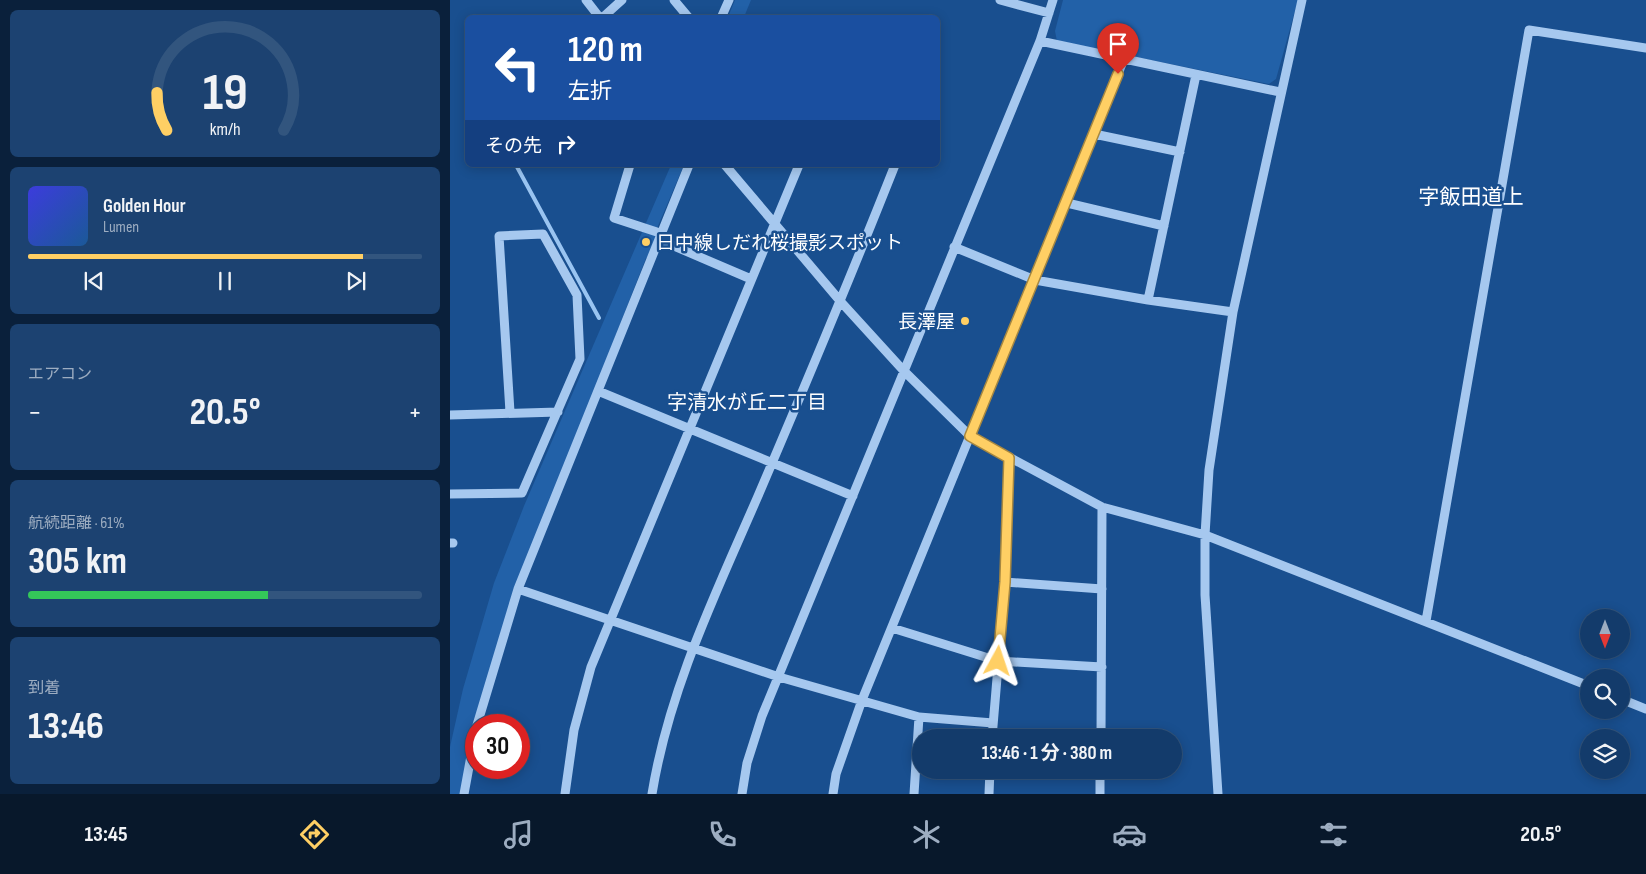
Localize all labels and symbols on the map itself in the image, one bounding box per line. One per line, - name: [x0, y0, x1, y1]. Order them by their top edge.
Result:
- pin: [1097, 23, 1139, 74]
- district label: 字飯田道上: [1419, 185, 1524, 210]
- place label: 日中線しだれ桜撮影スポット: [656, 232, 903, 255]
- marker: 日中線しだれ桜撮影スポット: [640, 236, 652, 248]
- place label: 長澤屋: [898, 311, 955, 334]
- marker: 長澤屋: [959, 315, 971, 327]
- district label: 字清水が丘二丁目: [667, 391, 827, 415]
- north arrow: [1580, 609, 1630, 659]
- position arrow: [971, 634, 1023, 686]
- speed limit sign: 30: [465, 714, 530, 779]

